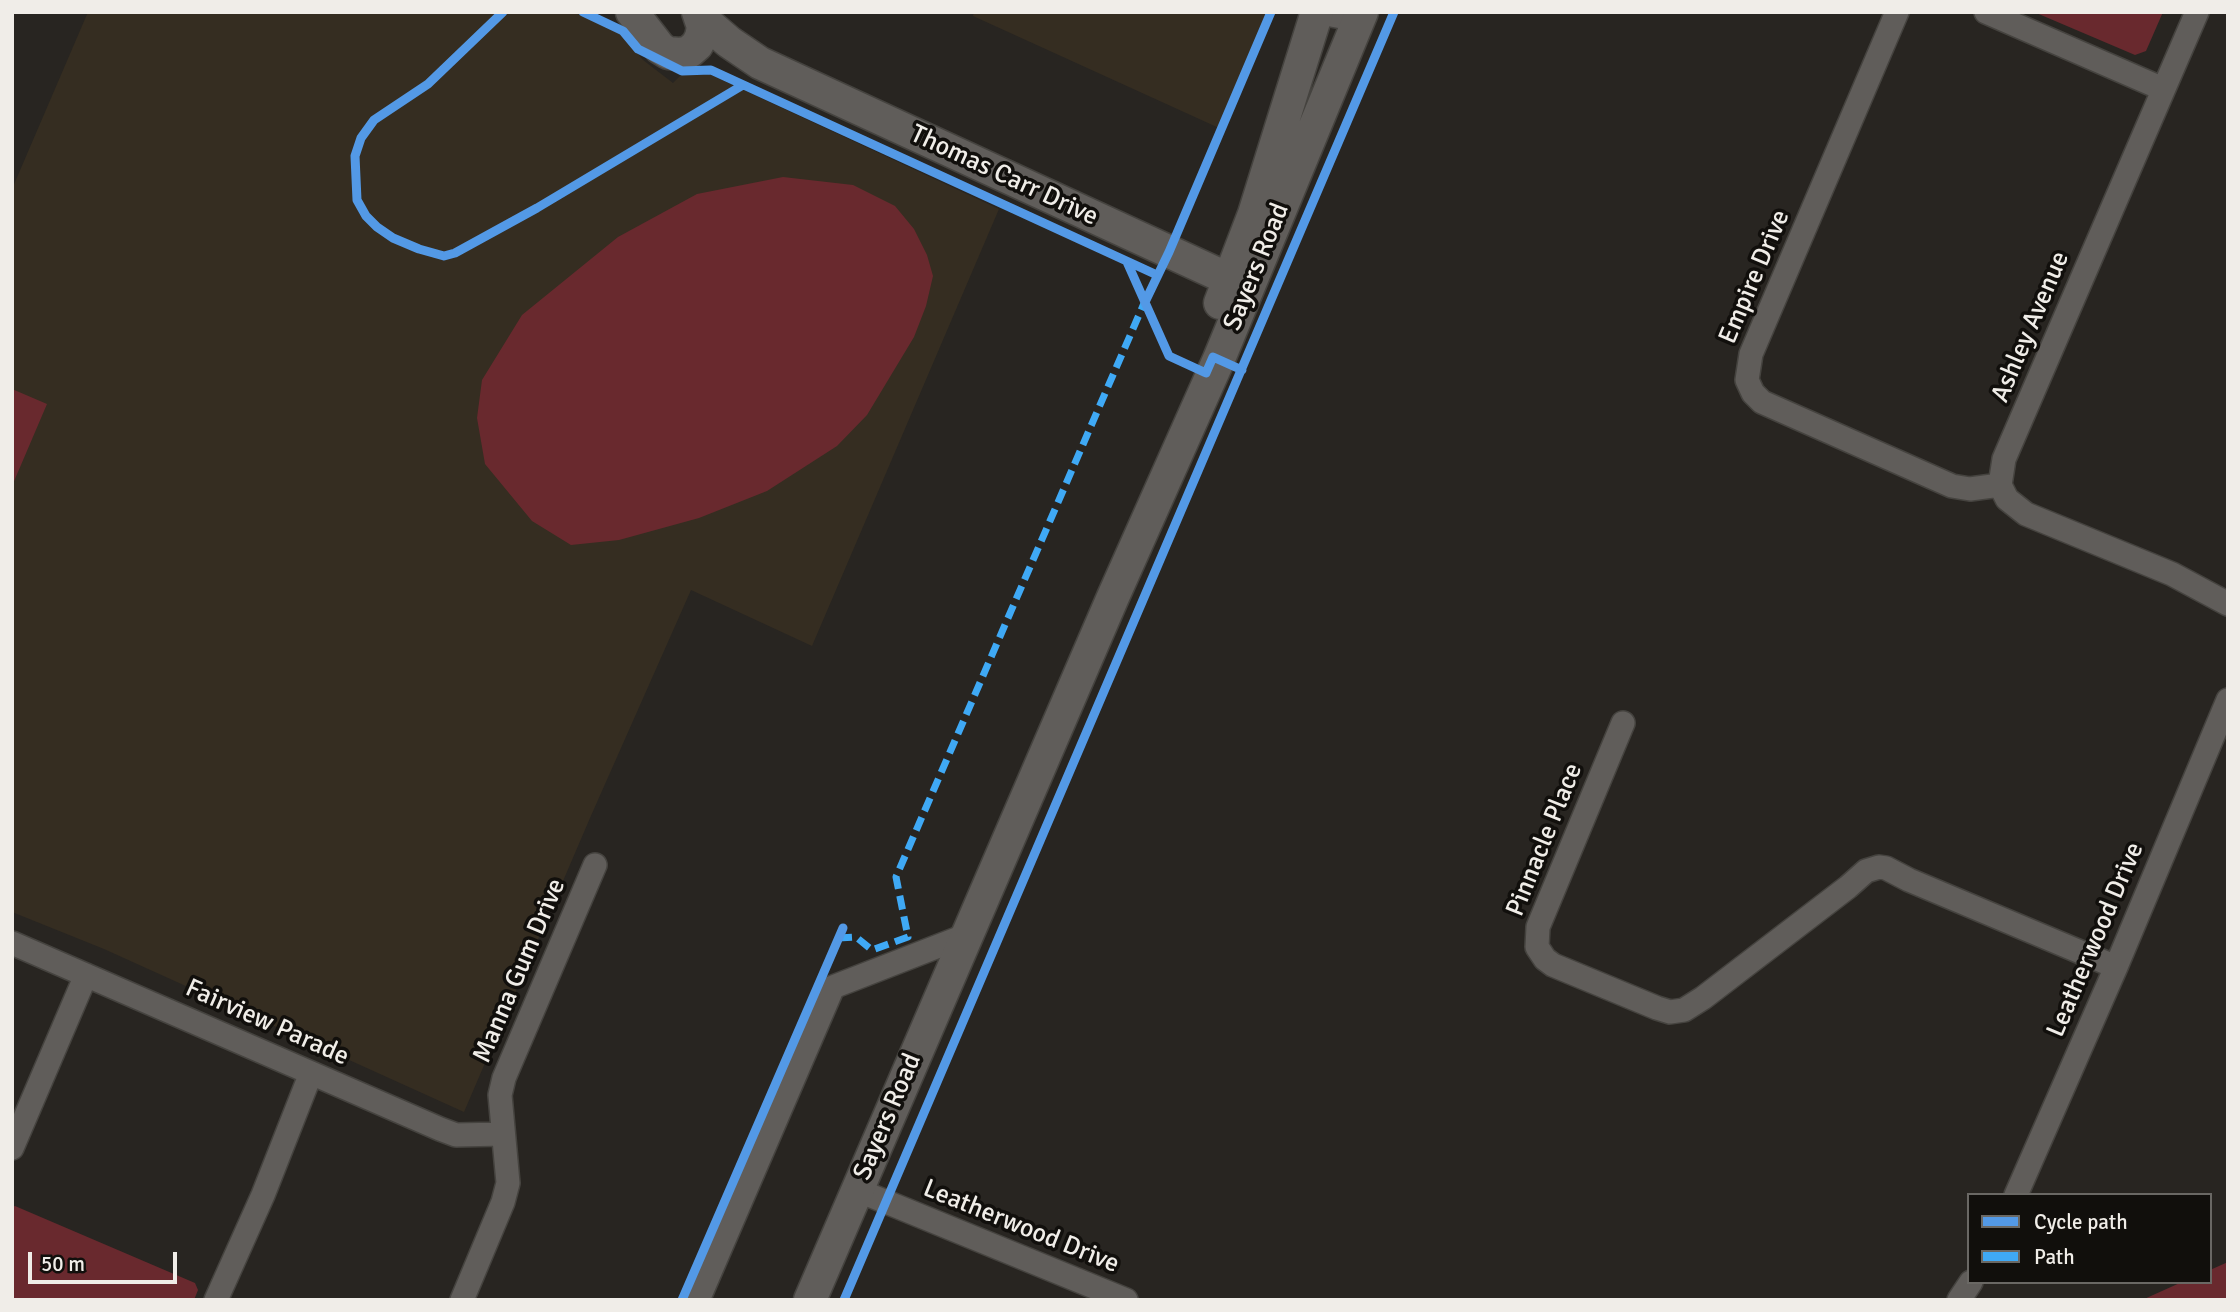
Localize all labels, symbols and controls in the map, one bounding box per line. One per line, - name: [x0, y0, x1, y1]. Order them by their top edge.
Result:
- street label: Thomas Carr Drive: [905, 119, 1103, 233]
- street label: Sayers Road: [1217, 199, 1297, 335]
- street label: Empire Drive: [1713, 205, 1797, 349]
- street label: Ashley Avenue: [1985, 247, 2077, 407]
- street label: Pinnacle Place: [1500, 759, 1590, 921]
- street label: Leatherwood Drive: [2041, 838, 2151, 1042]
- street label: Manna Gum Drive: [467, 874, 573, 1068]
- street label: Fairview Parade: [180, 973, 354, 1073]
- street label: Sayers Road: [847, 1049, 929, 1185]
- street label: Leatherwood Drive: [919, 1174, 1123, 1280]
- legend: [1967, 1193, 2212, 1284]
- text: Cycle path: [2034, 1209, 2128, 1235]
- scale bar: [32, 1238, 180, 1282]
- text: Path: [2034, 1244, 2075, 1270]
- text: 50 m: [41, 1251, 85, 1277]

